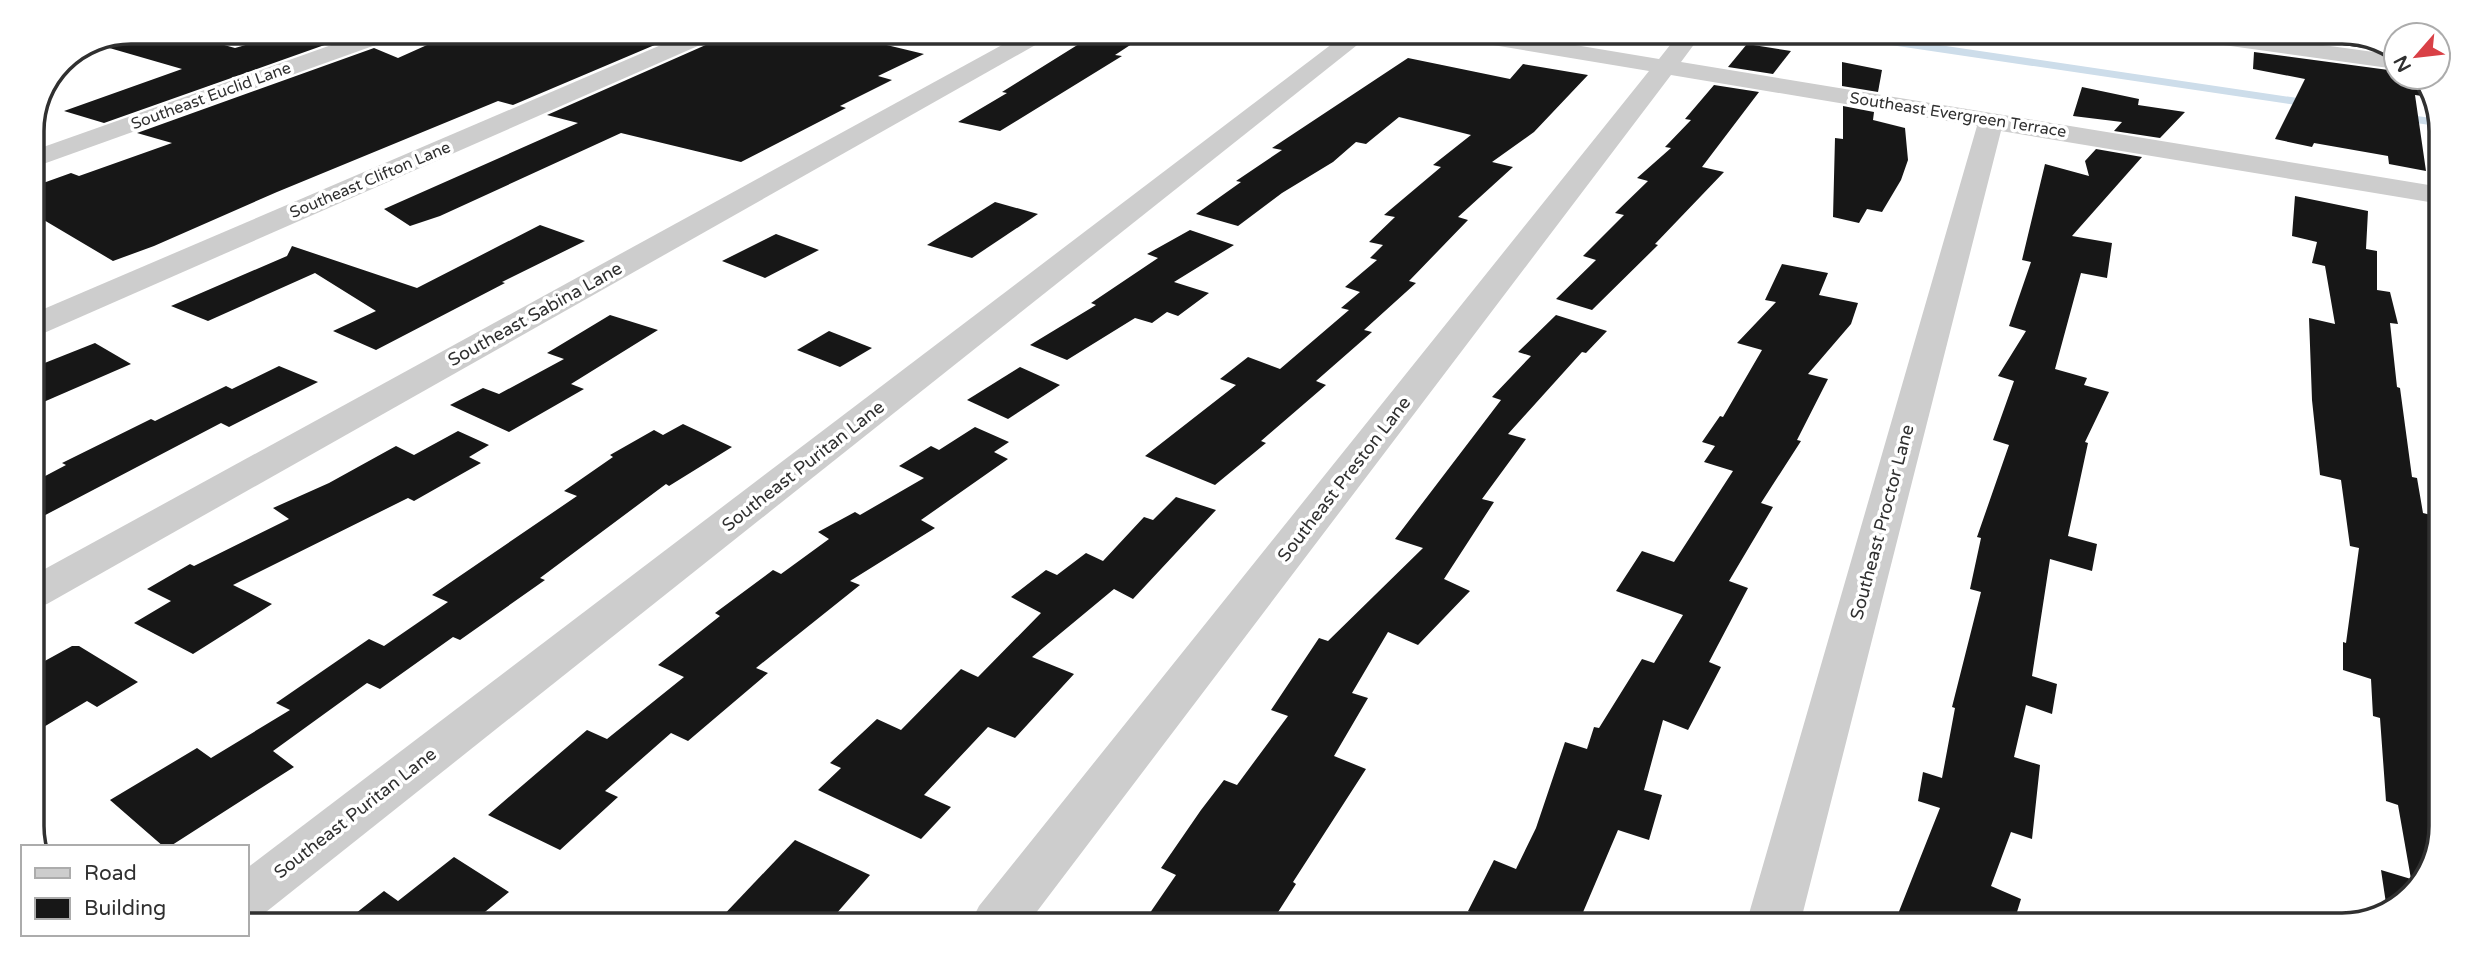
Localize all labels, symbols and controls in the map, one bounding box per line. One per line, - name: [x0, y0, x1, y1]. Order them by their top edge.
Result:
- north arrow: [2382, 21, 2452, 91]
- text: N: [2390, 52, 2416, 75]
- street label: Southeast Euclid Lane: [128, 58, 294, 134]
- street label: Southeast Evergreen Terrace: [1848, 88, 2068, 142]
- street label: Southeast Clifton Lane: [287, 137, 453, 223]
- street label: Southeast Sabina Lane: [444, 257, 626, 371]
- street label: Southeast Preston Lane: [1273, 392, 1415, 566]
- street label: Southeast Puritan Lane: [717, 396, 889, 536]
- street label: Southeast Proctor Lane: [1845, 422, 1919, 622]
- street label: Southeast Puritan Lane: [269, 743, 441, 883]
- legend: [21, 845, 248, 936]
- text: Road: [84, 861, 137, 886]
- text: Building: [84, 896, 166, 921]

